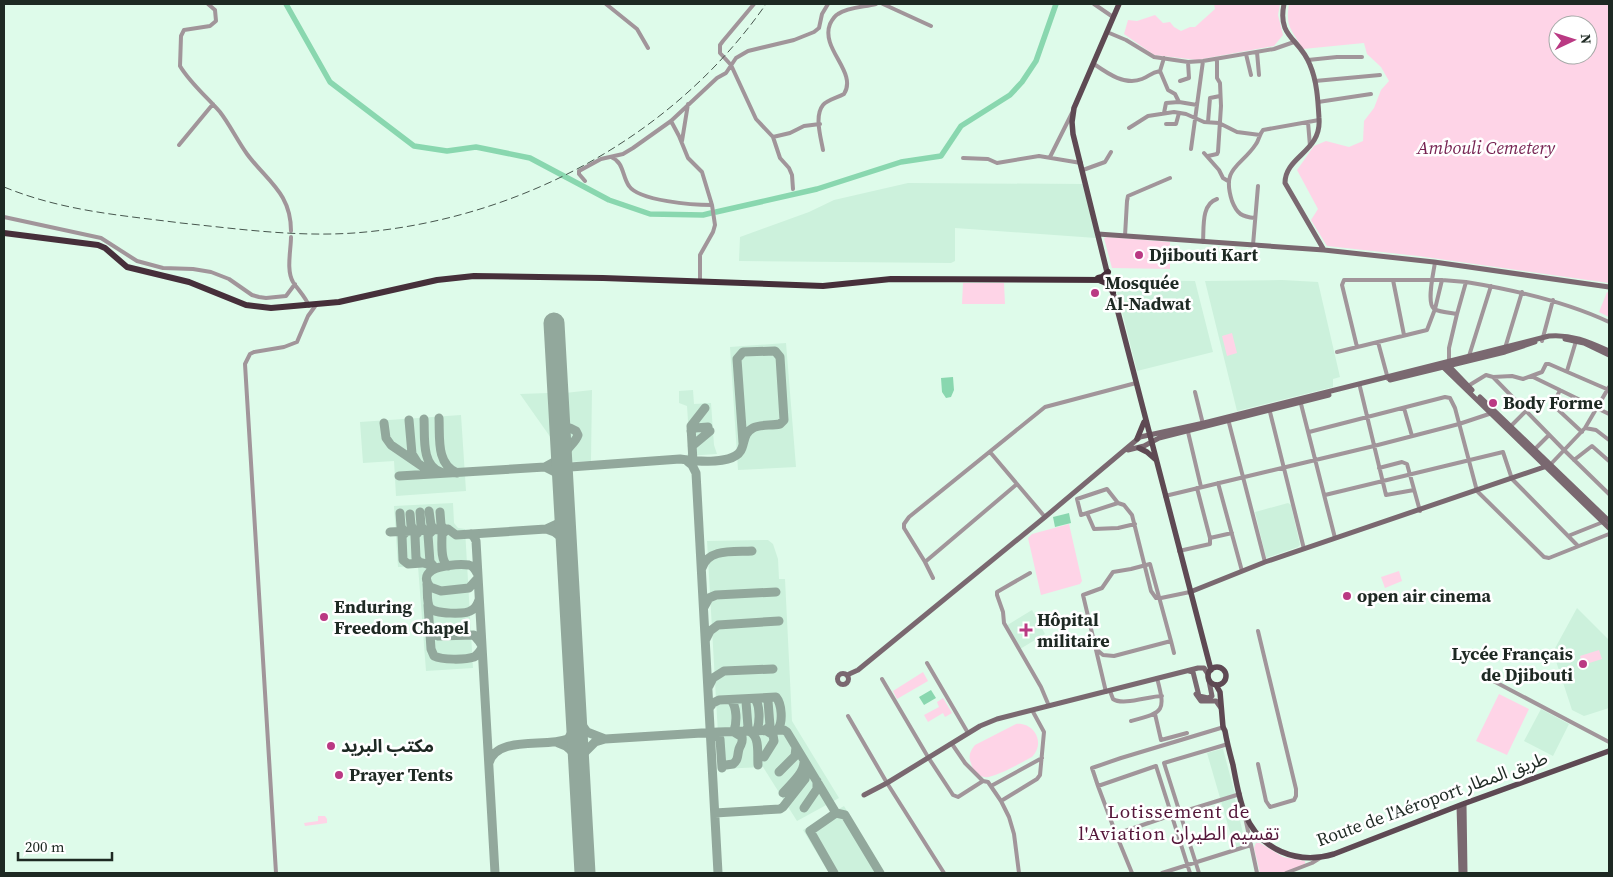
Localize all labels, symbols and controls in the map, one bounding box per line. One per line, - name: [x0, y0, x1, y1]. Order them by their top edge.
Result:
- north arrow: [1548, 15, 1598, 65]
- text: N: [1576, 33, 1596, 45]
- park label: Ambouli Cemetery: [1416, 135, 1556, 160]
- place label: Djibouti Kart: [1149, 242, 1258, 267]
- marker: Djibouti Kart: [1133, 249, 1145, 261]
- place label: Mosquée Al-Nadwat: [1105, 270, 1191, 316]
- marker: Mosquée Al-Nadwat: [1089, 287, 1101, 299]
- place label: Body Forme: [1503, 390, 1603, 415]
- marker: Body Forme: [1487, 397, 1499, 409]
- place label: open air cinema: [1357, 583, 1491, 608]
- marker: open air cinema: [1341, 590, 1353, 602]
- place label: Enduring Freedom Chapel: [334, 594, 469, 640]
- place label: Hôpital militaire: [1037, 607, 1110, 653]
- marker: Enduring Freedom Chapel: [318, 611, 330, 623]
- marker: Hôpital militaire: [1019, 623, 1033, 637]
- place label: Lycée Français de Djibouti: [1452, 641, 1573, 687]
- marker: Lycée Français de Djibouti: [1577, 658, 1589, 670]
- place label: مكتب البريد: [341, 733, 434, 758]
- marker: مكتب البريد: [325, 740, 337, 752]
- street label: Route de l'Aéroport طريق المطار: [1313, 745, 1551, 852]
- place label: Prayer Tents: [349, 762, 453, 787]
- marker: Prayer Tents: [333, 769, 345, 781]
- district label: Lotissement de l'Aviation تقسيم الطيران: [1079, 798, 1279, 848]
- scale bar: [18, 830, 111, 862]
- text: 200 m: [25, 836, 65, 857]

